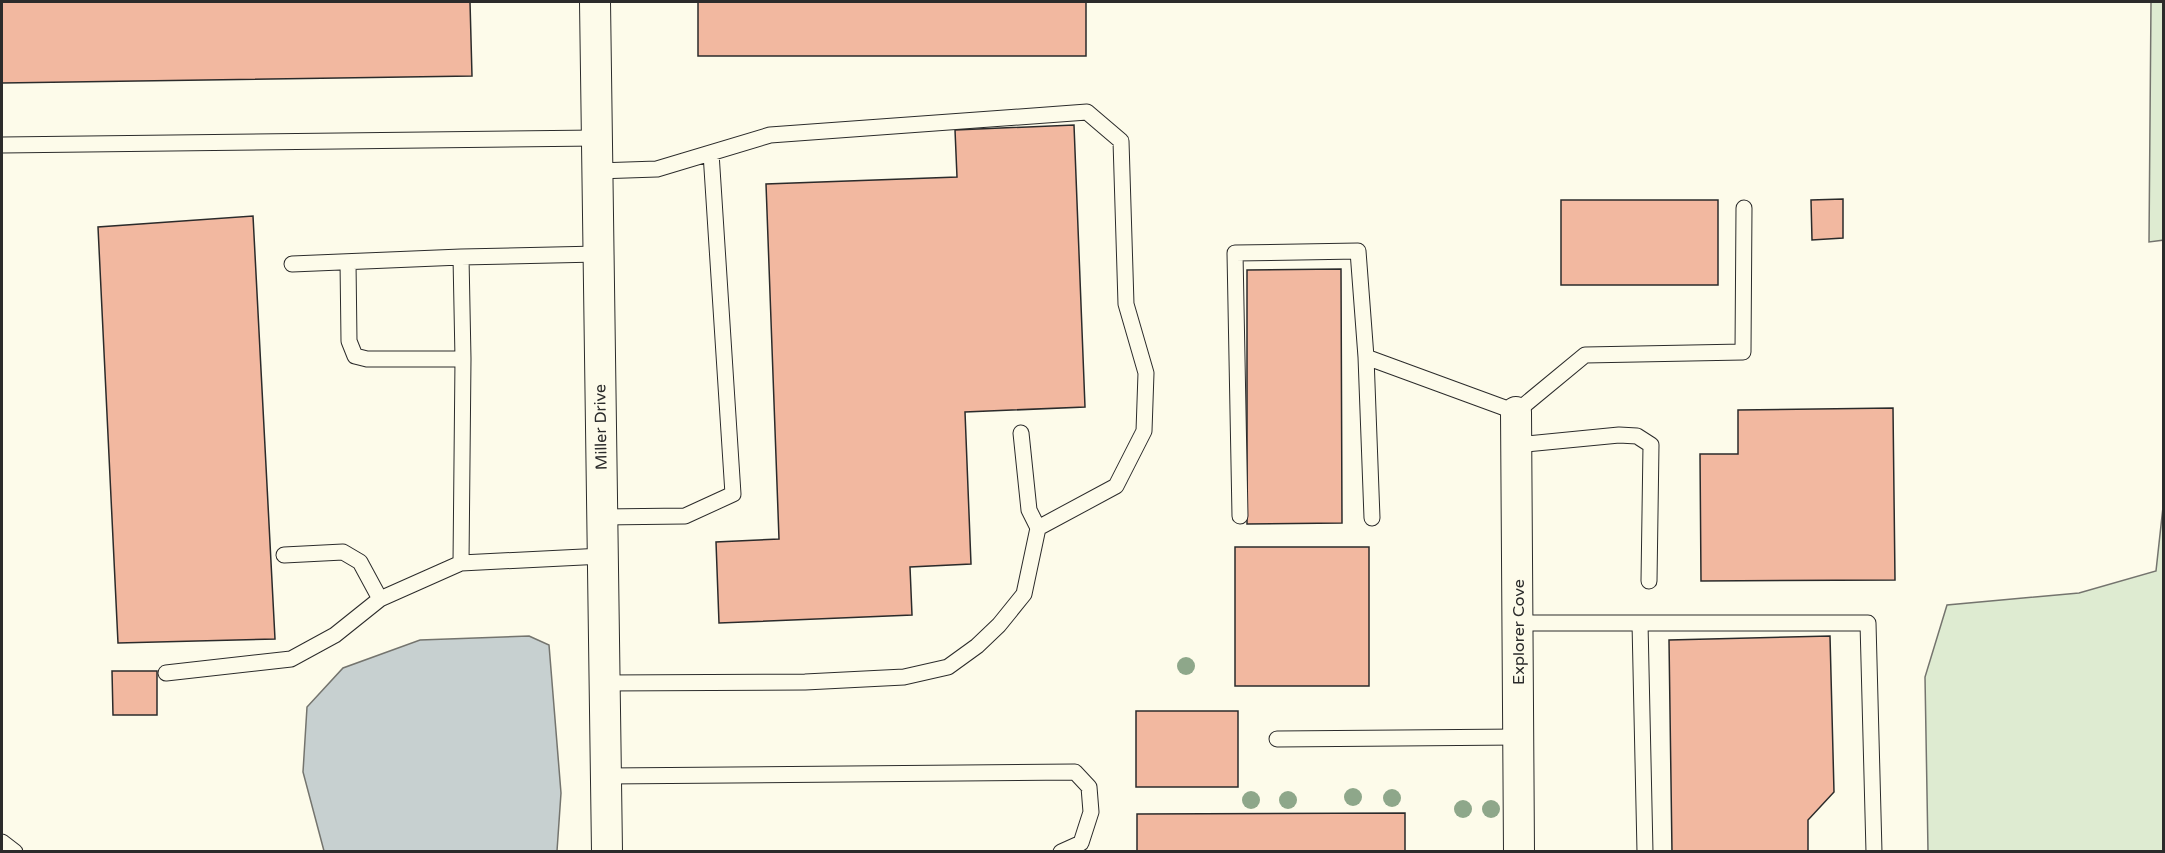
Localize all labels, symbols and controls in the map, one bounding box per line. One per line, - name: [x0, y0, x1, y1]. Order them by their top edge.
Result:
- street label: Miller Drive: [590, 384, 612, 470]
- street label: Explorer Cove: [1509, 579, 1529, 685]

